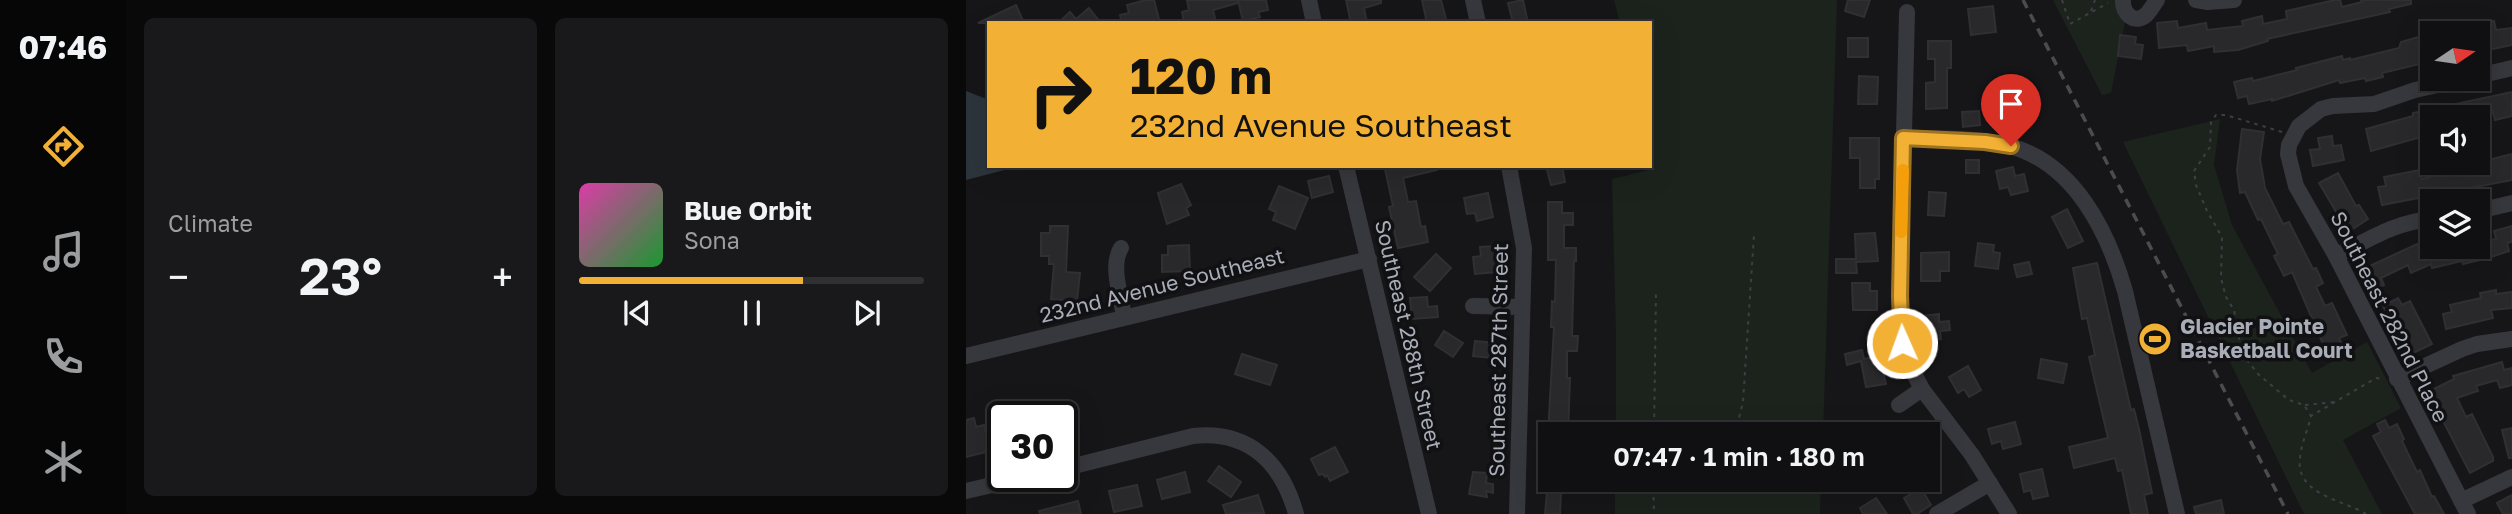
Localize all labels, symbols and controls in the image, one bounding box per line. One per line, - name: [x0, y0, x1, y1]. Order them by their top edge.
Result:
- north arrow: [2420, 21, 2490, 91]
- map controls: [2420, 21, 2490, 259]
- text: 07:46: [19, 28, 107, 66]
- text: 120 m: [1130, 46, 1272, 105]
- icon: right: [1015, 49, 1106, 140]
- pin: [1981, 74, 2041, 146]
- icon: arrive: [1992, 85, 2030, 123]
- button: sound: [2420, 105, 2490, 175]
- text: 232nd Avenue Southeast: [1130, 106, 1512, 144]
- icon: directions: [39, 122, 88, 171]
- button: layers: [2420, 189, 2490, 259]
- text: Blue Orbit: [684, 195, 812, 226]
- street label: Southeast 282nd Place: [2325, 207, 2454, 426]
- text: Climate: [168, 209, 253, 237]
- street label: Southeast 288th Street: [1370, 217, 1448, 452]
- text: Sona: [684, 226, 740, 254]
- icon: music: [39, 227, 88, 276]
- street label: 232nd Avenue Southeast: [1037, 242, 1287, 328]
- street label: Southeast 287th Street: [1483, 243, 1513, 477]
- text: 23°: [299, 244, 382, 306]
- text: −: [168, 254, 189, 299]
- text: +: [492, 254, 513, 299]
- icon: previous: [618, 294, 656, 332]
- icon: pause: [733, 294, 771, 332]
- icon: next: [848, 294, 886, 332]
- position arrow: [1865, 306, 1939, 380]
- place label: Glacier Pointe Basketball Court: [2180, 313, 2353, 363]
- sports icon: Glacier Pointe Basketball Court: [2136, 320, 2174, 358]
- icon: phone: [39, 332, 88, 381]
- speed limit sign: 30: [987, 401, 1078, 492]
- icon: climate: [39, 437, 88, 486]
- text: 07:47 · 1 min · 180 m: [1613, 441, 1865, 472]

